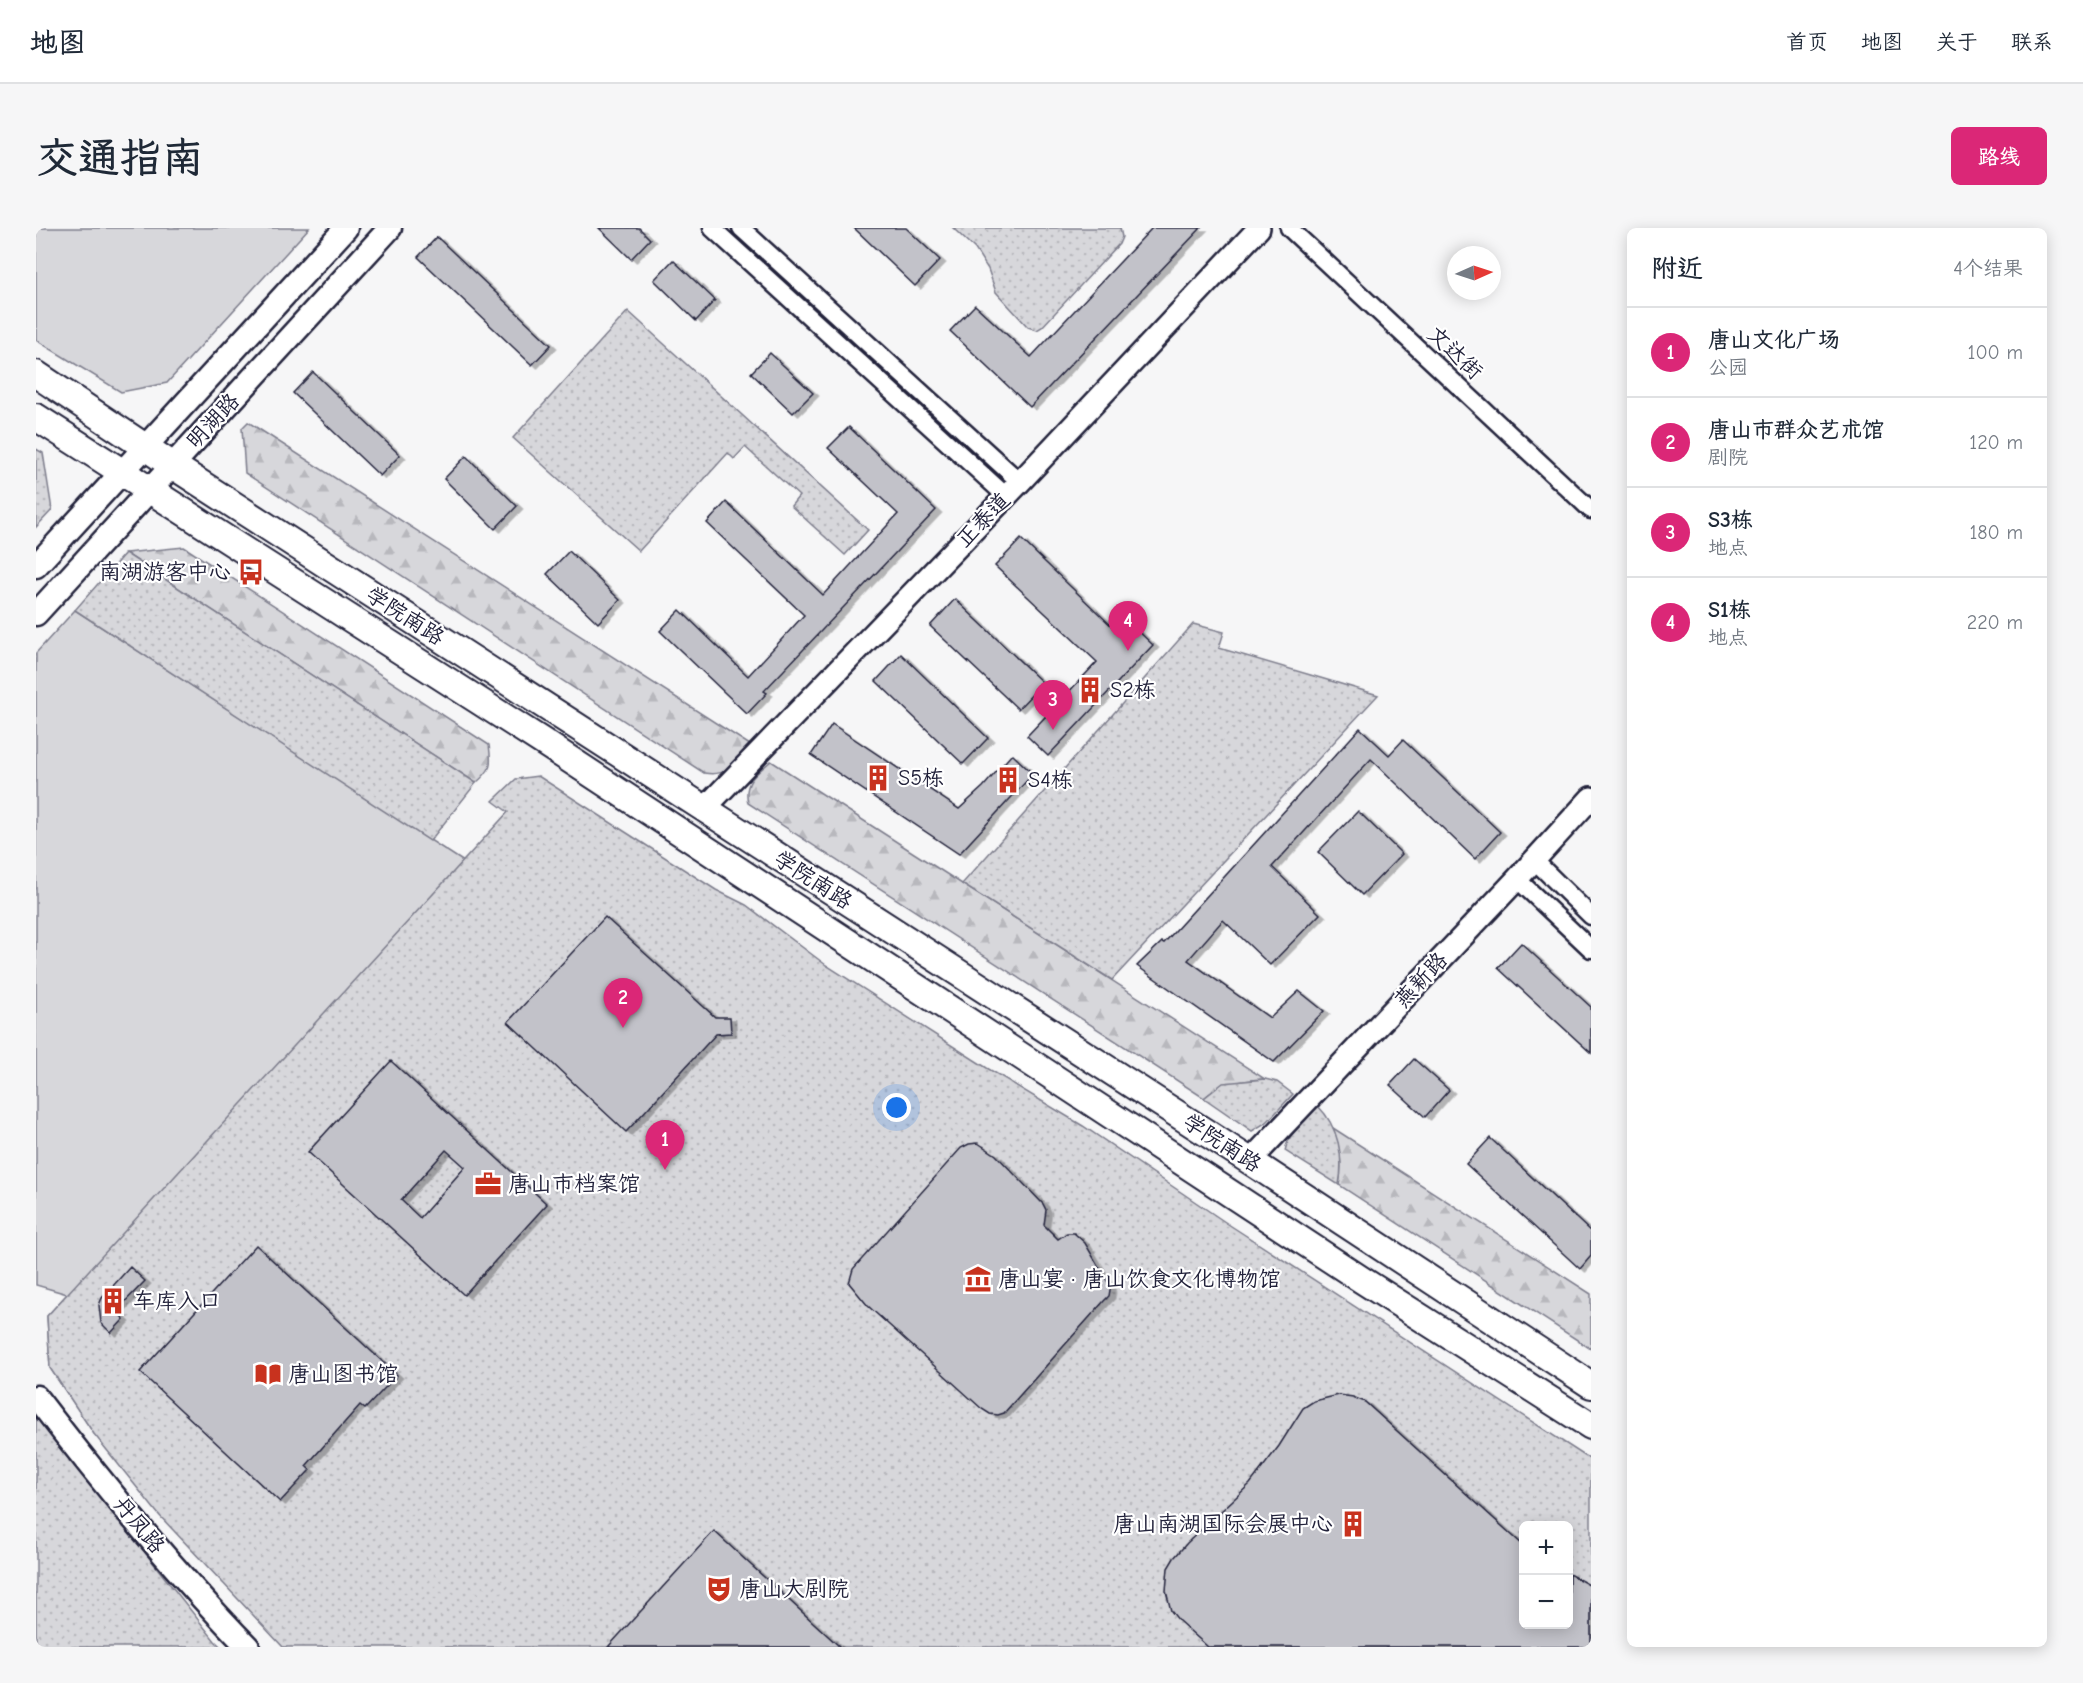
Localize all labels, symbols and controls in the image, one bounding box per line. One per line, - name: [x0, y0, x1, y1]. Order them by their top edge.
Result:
- text: 地图: [30, 27, 86, 59]
- text: 首页: [1786, 30, 1828, 54]
- text: 地图: [1861, 30, 1903, 54]
- text: 关于: [1936, 30, 1978, 54]
- text: 联系: [2011, 30, 2053, 54]
- button: 路线: [1951, 127, 2047, 185]
- text: 交通指南: [36, 134, 204, 183]
- north arrow: [1447, 246, 1501, 300]
- text: 附近: [1651, 254, 1703, 284]
- text: 4个结果: [1953, 257, 2023, 280]
- street label: 文达街: [1422, 321, 1488, 385]
- text: 唐山文化广场: [1708, 327, 1840, 353]
- text: 1: [1667, 341, 1674, 364]
- text: 100 m: [1968, 341, 2023, 364]
- text: 公园: [1708, 356, 1748, 379]
- street label: 明湖路: [181, 388, 245, 454]
- text: 唐山市群众艺术馆: [1708, 417, 1884, 443]
- text: 2: [1666, 431, 1675, 454]
- text: 120 m: [1969, 431, 2023, 454]
- text: 剧院: [1708, 446, 1748, 469]
- street label: 正泰道: [951, 487, 1015, 553]
- text: S3栋: [1708, 507, 1753, 533]
- text: 3: [1666, 521, 1675, 544]
- text: 180 m: [1969, 521, 2023, 544]
- text: 地点: [1708, 536, 1748, 559]
- bus stop icon: 南湖游客中心: [236, 557, 266, 587]
- place label: 南湖游客中心: [99, 559, 231, 585]
- street label: 学院南路: [361, 581, 449, 651]
- text: S1栋: [1708, 597, 1751, 623]
- pin: 4: [1108, 602, 1148, 651]
- text: 4: [1666, 611, 1675, 634]
- text: 220 m: [1967, 611, 2023, 634]
- text: 地点: [1708, 626, 1748, 649]
- building icon: S2栋: [1075, 675, 1105, 705]
- place label: S2栋: [1110, 677, 1156, 703]
- pin: 3: [1034, 680, 1072, 730]
- building icon: S5栋: [863, 763, 893, 793]
- place label: S5栋: [898, 765, 944, 791]
- building icon: S4栋: [993, 765, 1023, 795]
- place label: S4栋: [1028, 767, 1073, 793]
- street label: 学院南路: [769, 845, 857, 915]
- street label: 燕新路: [1389, 947, 1453, 1013]
- pin: 2: [604, 978, 642, 1028]
- your location: [882, 1093, 911, 1122]
- street label: 学院南路: [1178, 1108, 1266, 1178]
- pin: 1: [646, 1120, 684, 1170]
- office icon: 唐山市档案馆: [473, 1169, 503, 1199]
- place label: 唐山市档案馆: [508, 1171, 640, 1197]
- museum icon: 唐山宴 · 唐山饮食文化博物馆: [963, 1264, 993, 1294]
- place label: 唐山宴 · 唐山饮食文化博物馆: [998, 1266, 1281, 1292]
- building icon: 车库入口: [98, 1286, 128, 1316]
- place label: 车库入口: [133, 1288, 221, 1314]
- library icon: 唐山图书馆: [253, 1359, 283, 1389]
- place label: 唐山图书馆: [288, 1361, 398, 1387]
- street label: 丹凤路: [108, 1491, 170, 1559]
- building icon: 唐山南湖国际会展中心: [1338, 1509, 1368, 1539]
- place label: 唐山南湖国际会展中心: [1113, 1511, 1333, 1537]
- map controls: [1519, 1521, 1573, 1629]
- button: +: [1519, 1521, 1573, 1575]
- theatre icon: 唐山大剧院: [704, 1574, 734, 1604]
- button: −: [1519, 1575, 1573, 1629]
- place label: 唐山大剧院: [739, 1576, 849, 1602]

